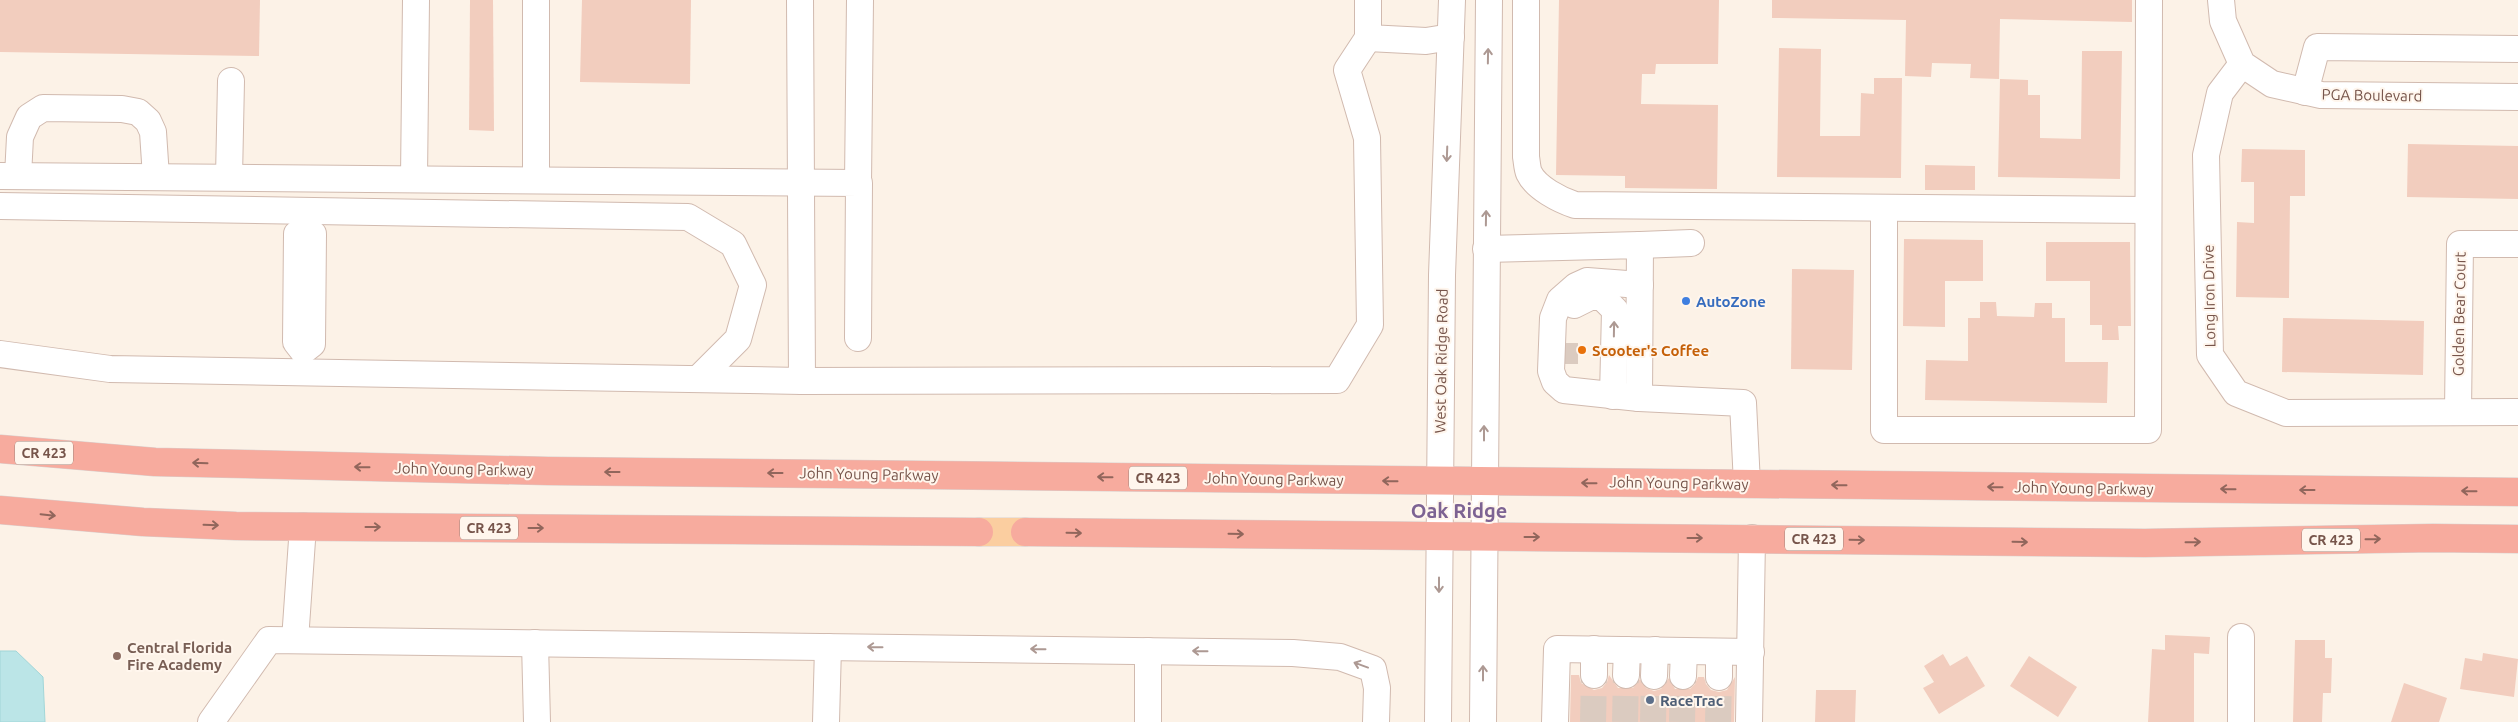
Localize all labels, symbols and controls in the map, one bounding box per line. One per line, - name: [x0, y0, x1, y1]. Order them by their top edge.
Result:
- one-way arrow: [1483, 48, 1493, 64]
- street label: PGA Boulevard: [2322, 86, 2422, 104]
- one-way arrow: [1443, 146, 1452, 162]
- one-way arrow: [1481, 210, 1491, 226]
- street label: Long Iron Drive: [2200, 244, 2218, 348]
- street label: Golden Bear Court: [2449, 252, 2469, 376]
- street label: West Oak Ridge Road: [1431, 288, 1451, 434]
- place label: AutoZone: [1696, 293, 1766, 310]
- marker: AutoZone: [1680, 295, 1692, 307]
- one-way arrow: [1610, 322, 1619, 338]
- place label: Scooter's Coffee: [1592, 342, 1709, 359]
- marker: Scooter's Coffee: [1576, 344, 1588, 356]
- one-way arrow: [1479, 425, 1489, 442]
- road number: CR 423: [15, 442, 73, 464]
- one-way arrow: [192, 458, 208, 468]
- street label: John Young Parkway: [394, 459, 534, 479]
- one-way arrow: [354, 462, 370, 472]
- street label: John Young Parkway: [799, 464, 939, 484]
- road number: CR 423: [1129, 466, 1187, 489]
- one-way arrow: [604, 467, 620, 476]
- one-way arrow: [767, 468, 783, 478]
- street label: John Young Parkway: [1204, 469, 1344, 489]
- one-way arrow: [1098, 472, 1114, 482]
- street label: John Young Parkway: [1609, 473, 1749, 493]
- one-way arrow: [1383, 476, 1399, 486]
- one-way arrow: [1582, 478, 1598, 487]
- street label: John Young Parkway: [2014, 478, 2154, 498]
- one-way arrow: [1832, 480, 1848, 490]
- one-way arrow: [1988, 482, 2004, 492]
- one-way arrow: [2220, 484, 2236, 494]
- one-way arrow: [2299, 485, 2315, 494]
- one-way arrow: [2462, 486, 2478, 496]
- district label: Oak Ridge: [1411, 499, 1507, 522]
- one-way arrow: [40, 510, 56, 520]
- road number: CR 423: [460, 516, 518, 540]
- one-way arrow: [202, 520, 218, 529]
- one-way arrow: [364, 522, 381, 532]
- one-way arrow: [527, 523, 543, 533]
- one-way arrow: [1065, 528, 1081, 537]
- road number: CR 423: [1785, 528, 1843, 550]
- road number: CR 423: [2302, 528, 2360, 552]
- one-way arrow: [1228, 529, 1244, 539]
- one-way arrow: [1524, 532, 1540, 542]
- one-way arrow: [1686, 533, 1702, 543]
- one-way arrow: [2365, 534, 2381, 544]
- one-way arrow: [1848, 535, 1865, 545]
- one-way arrow: [2011, 537, 2027, 546]
- one-way arrow: [2185, 537, 2201, 547]
- one-way arrow: [1434, 576, 1444, 593]
- place label: Central Florida Fire Academy: [127, 639, 232, 673]
- one-way arrow: [867, 642, 884, 652]
- one-way arrow: [1030, 644, 1046, 654]
- one-way arrow: [1192, 646, 1208, 656]
- marker: Central Florida Fire Academy: [111, 650, 123, 662]
- one-way arrow: [1354, 660, 1369, 669]
- one-way arrow: [1478, 666, 1488, 682]
- place label: RaceTrac: [1660, 692, 1723, 709]
- marker: RaceTrac: [1644, 694, 1656, 706]

